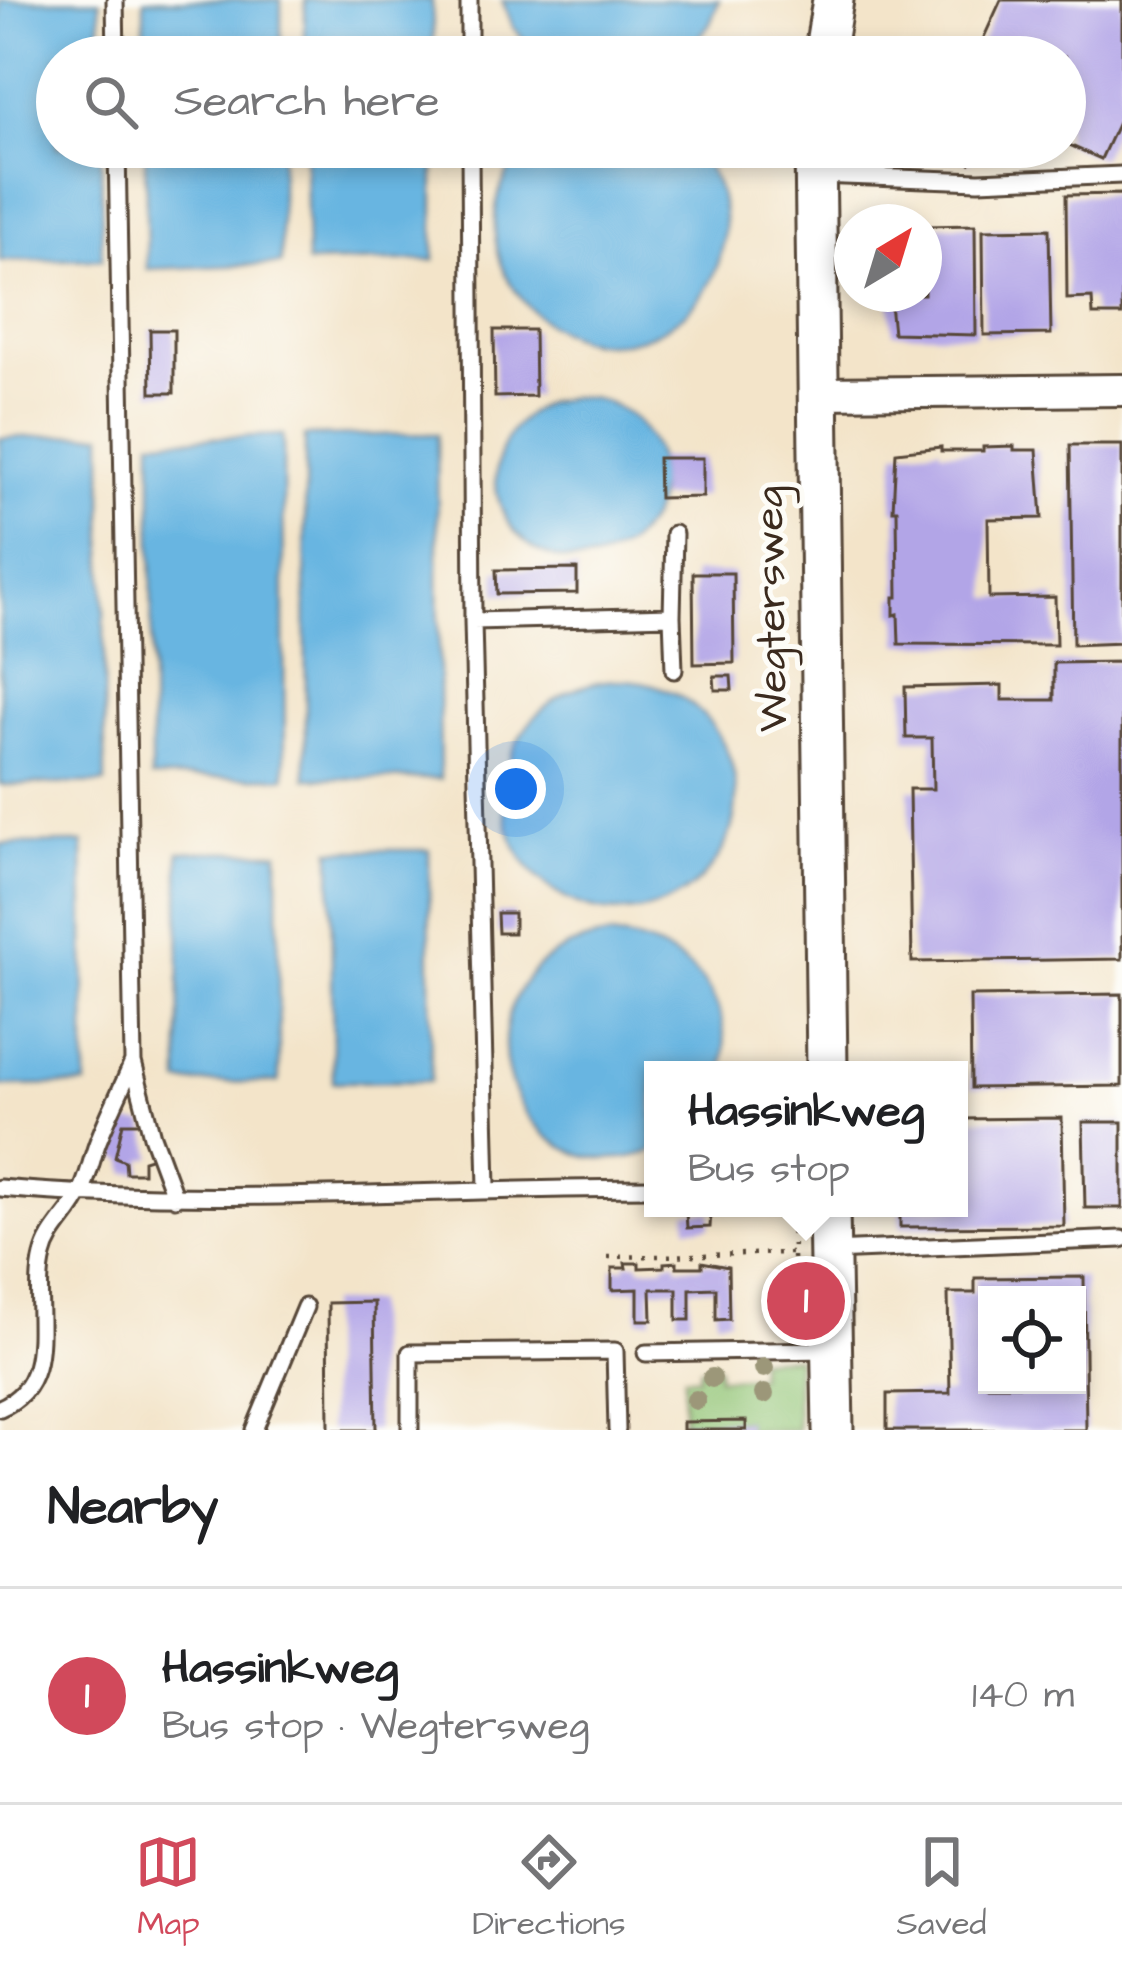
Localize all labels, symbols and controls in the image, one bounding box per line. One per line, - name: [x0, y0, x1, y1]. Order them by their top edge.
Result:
- search box: [36, 36, 1086, 168]
- icon: search: [78, 69, 144, 135]
- text: Search here: [174, 71, 440, 133]
- north arrow: [834, 204, 942, 312]
- street label: Wegtersweg: [741, 485, 803, 733]
- your location: [486, 759, 546, 819]
- popup: [644, 1061, 968, 1217]
- text: Hassinkweg: [688, 1081, 924, 1143]
- text: Bus stop: [688, 1143, 850, 1197]
- pin: 1: [767, 1256, 845, 1346]
- map controls: [978, 1286, 1086, 1394]
- button: locate: [978, 1286, 1086, 1394]
- text: Nearby: [48, 1473, 218, 1544]
- text: Hassinkweg: [162, 1638, 398, 1700]
- text: 1: [85, 1669, 90, 1723]
- text: 140 m: [972, 1669, 1074, 1723]
- text: Bus stop · Wegtersweg: [162, 1700, 589, 1754]
- tab: Map: [135, 1829, 201, 1947]
- tab: Directions: [472, 1829, 626, 1947]
- tab: Saved: [897, 1829, 987, 1947]

